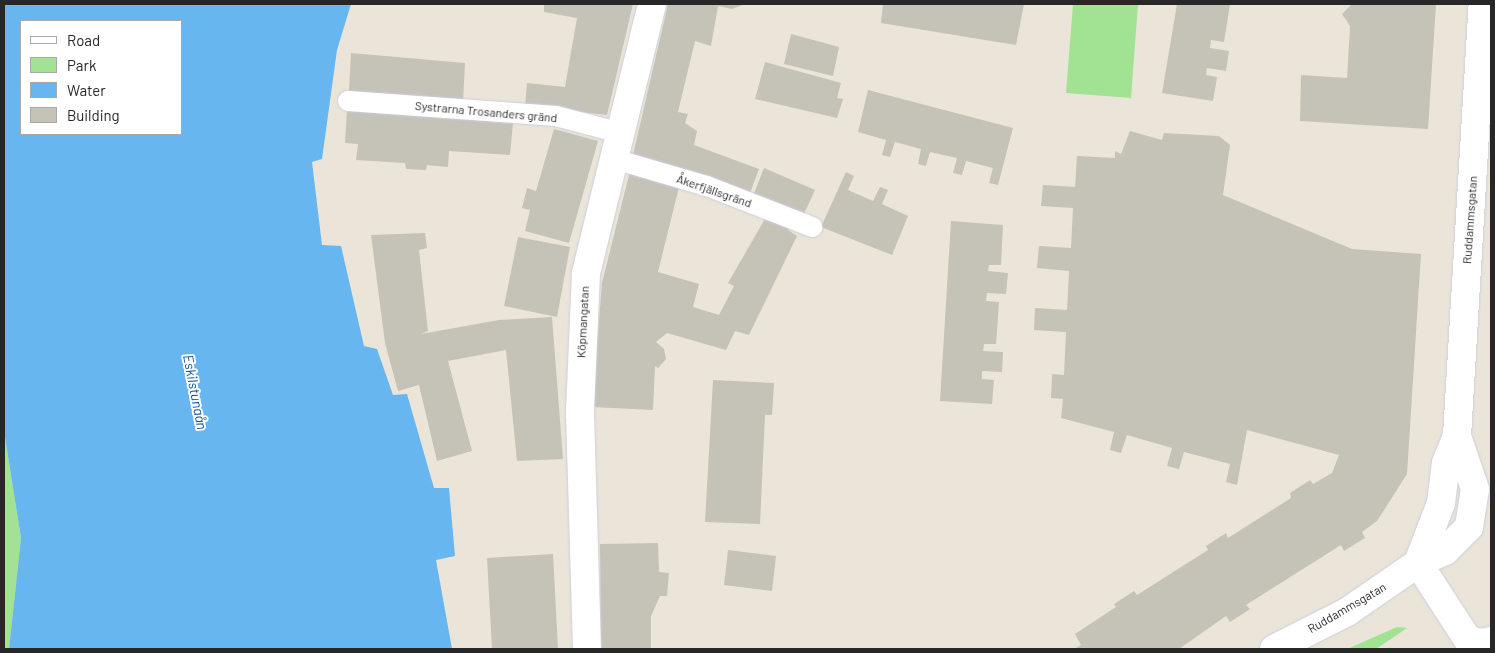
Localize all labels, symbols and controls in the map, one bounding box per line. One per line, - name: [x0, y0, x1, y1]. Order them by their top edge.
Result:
- legend: [20, 20, 182, 135]
- text: Road: [67, 31, 100, 49]
- text: Park: [67, 56, 96, 74]
- text: Water: [67, 81, 106, 99]
- street label: Systrarna Trosanders gränd: [414, 99, 558, 125]
- text: Building: [67, 106, 120, 124]
- street label: Åkerfjällsgränd: [675, 171, 753, 211]
- street label: Ruddammsgatan: [1460, 176, 1480, 264]
- street label: Köpmangatan: [574, 286, 592, 358]
- water label: Eskilstunaån: [180, 353, 210, 431]
- street label: Ruddammsgatan: [1305, 580, 1389, 636]

